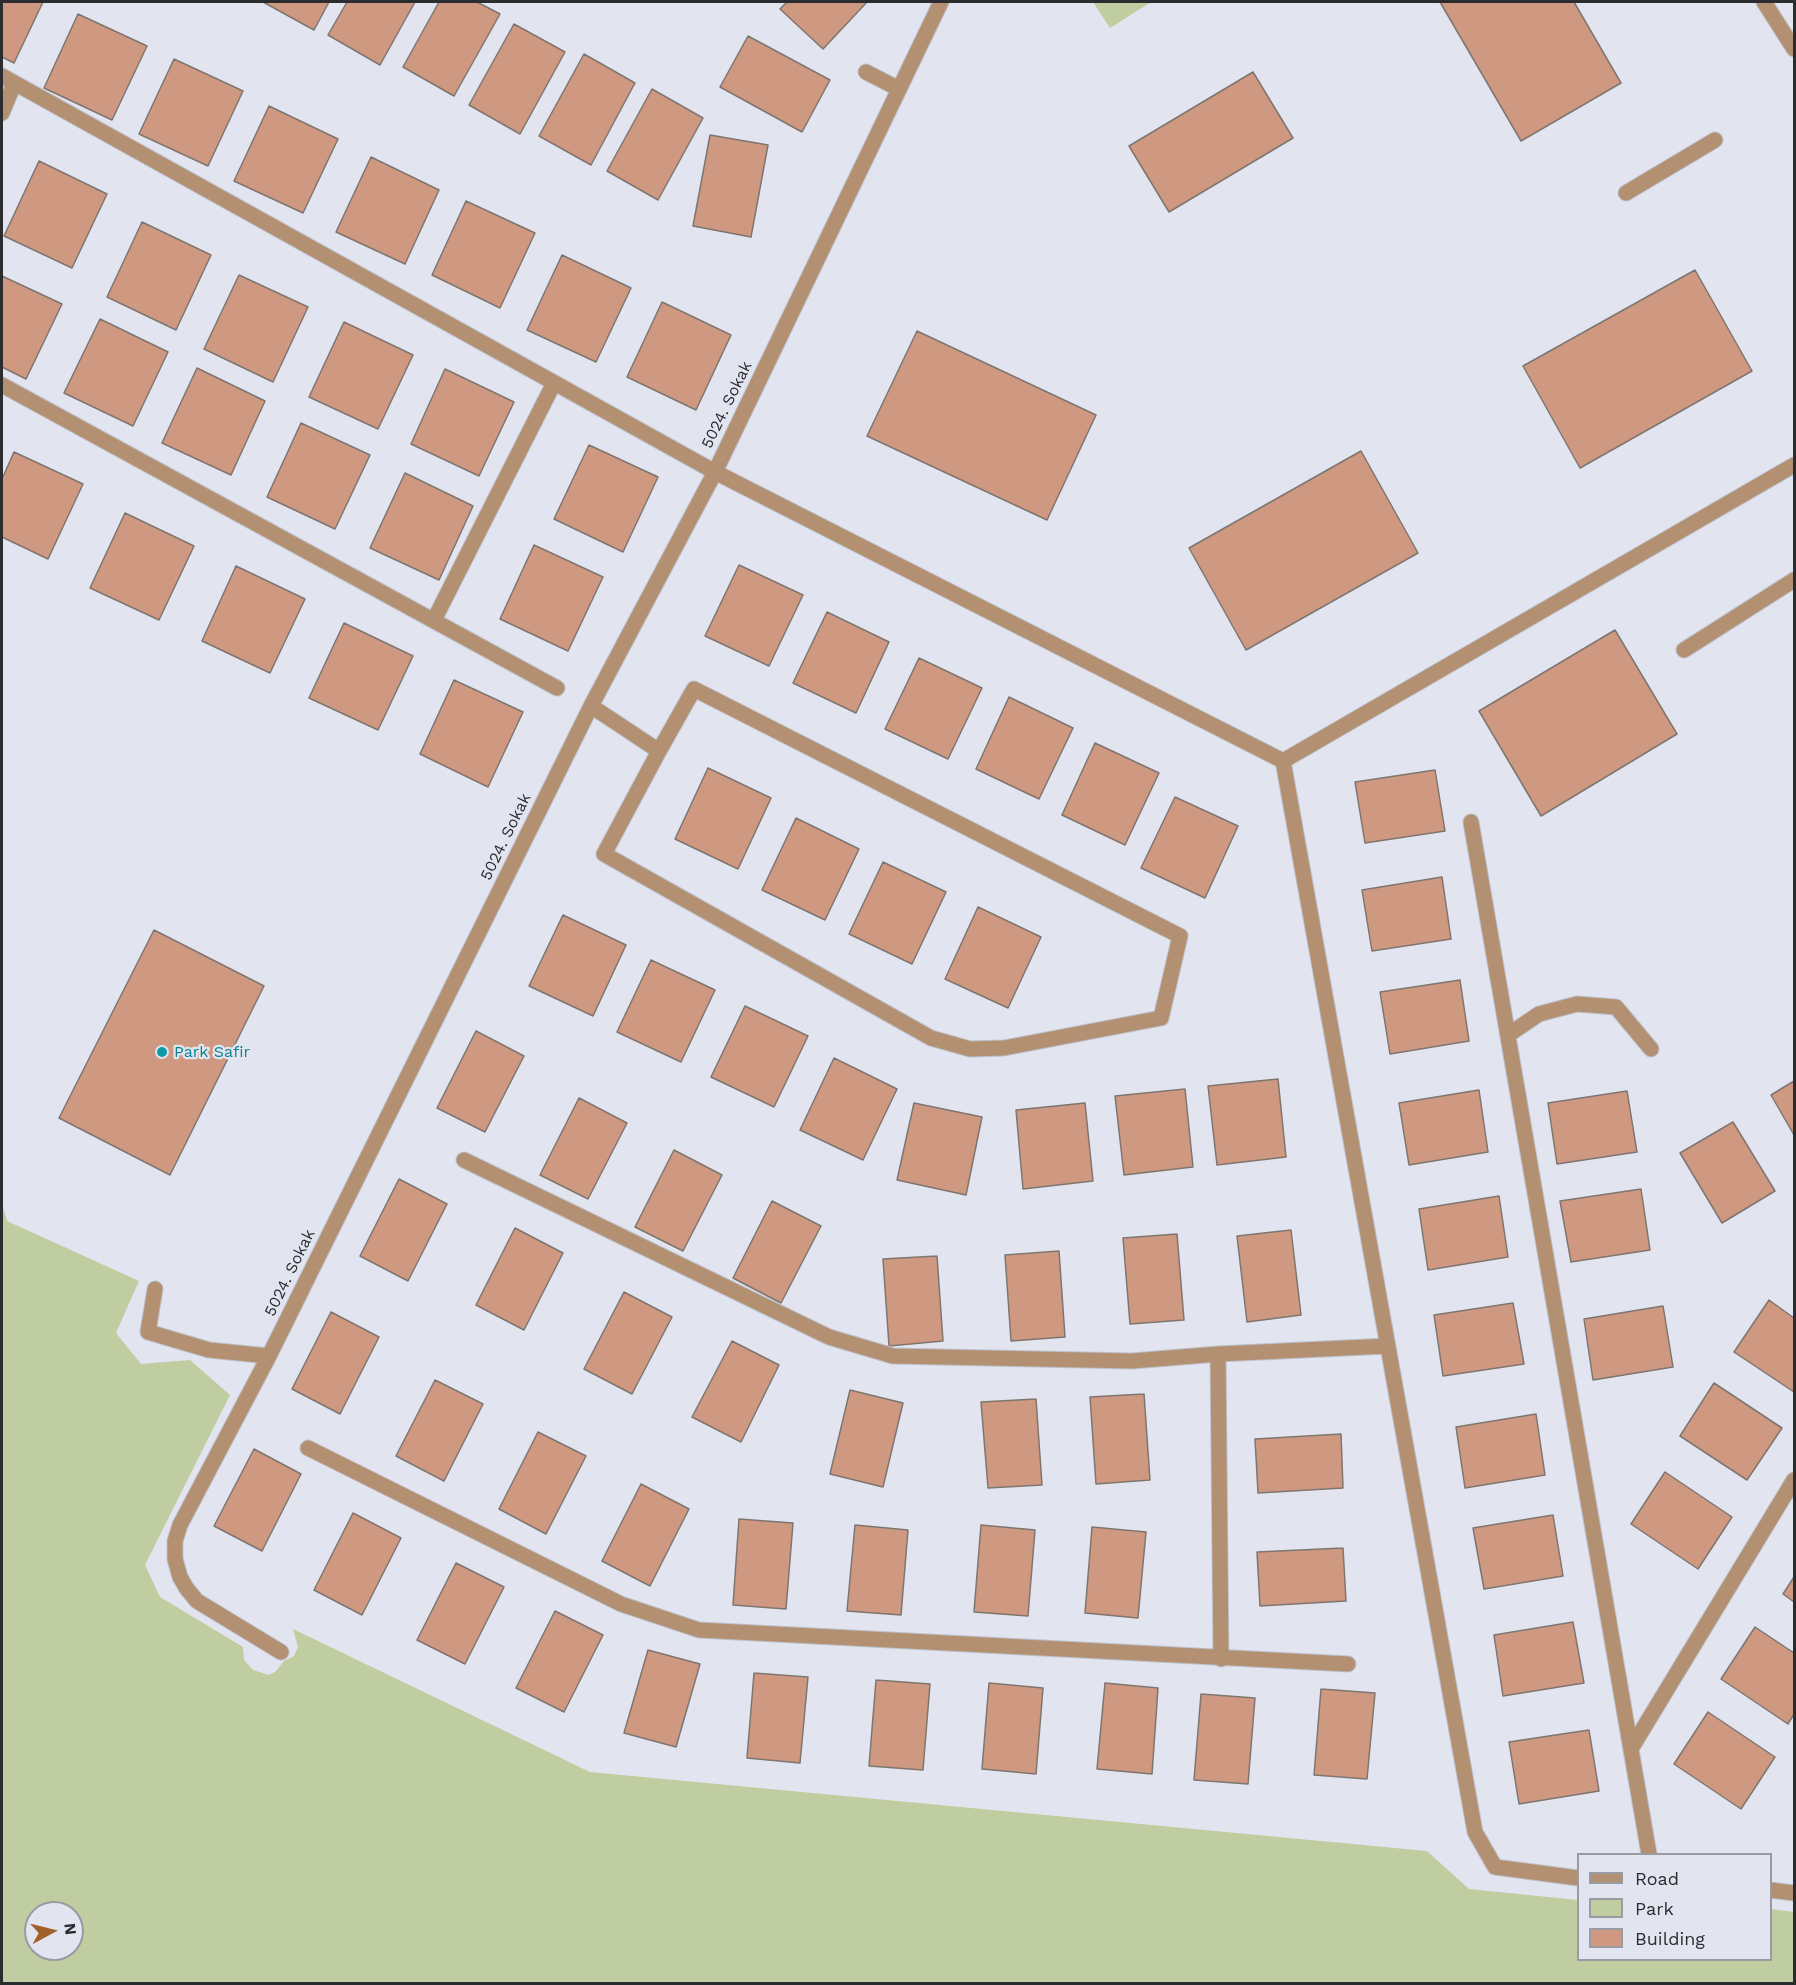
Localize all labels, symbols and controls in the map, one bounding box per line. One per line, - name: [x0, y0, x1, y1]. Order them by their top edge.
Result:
- street label: 5024. Sokak: [698, 358, 756, 452]
- street label: 5024. Sokak: [477, 790, 535, 884]
- place label: Park Safir: [174, 1042, 250, 1062]
- marker: Park Safir: [155, 1045, 169, 1059]
- street label: 5024. Sokak: [261, 1226, 319, 1320]
- legend: [1577, 1853, 1772, 1961]
- text: Road: [1635, 1868, 1679, 1889]
- text: Park: [1635, 1898, 1674, 1919]
- north arrow: [24, 1901, 84, 1961]
- text: N: [60, 1922, 81, 1936]
- text: Building: [1635, 1928, 1705, 1949]

